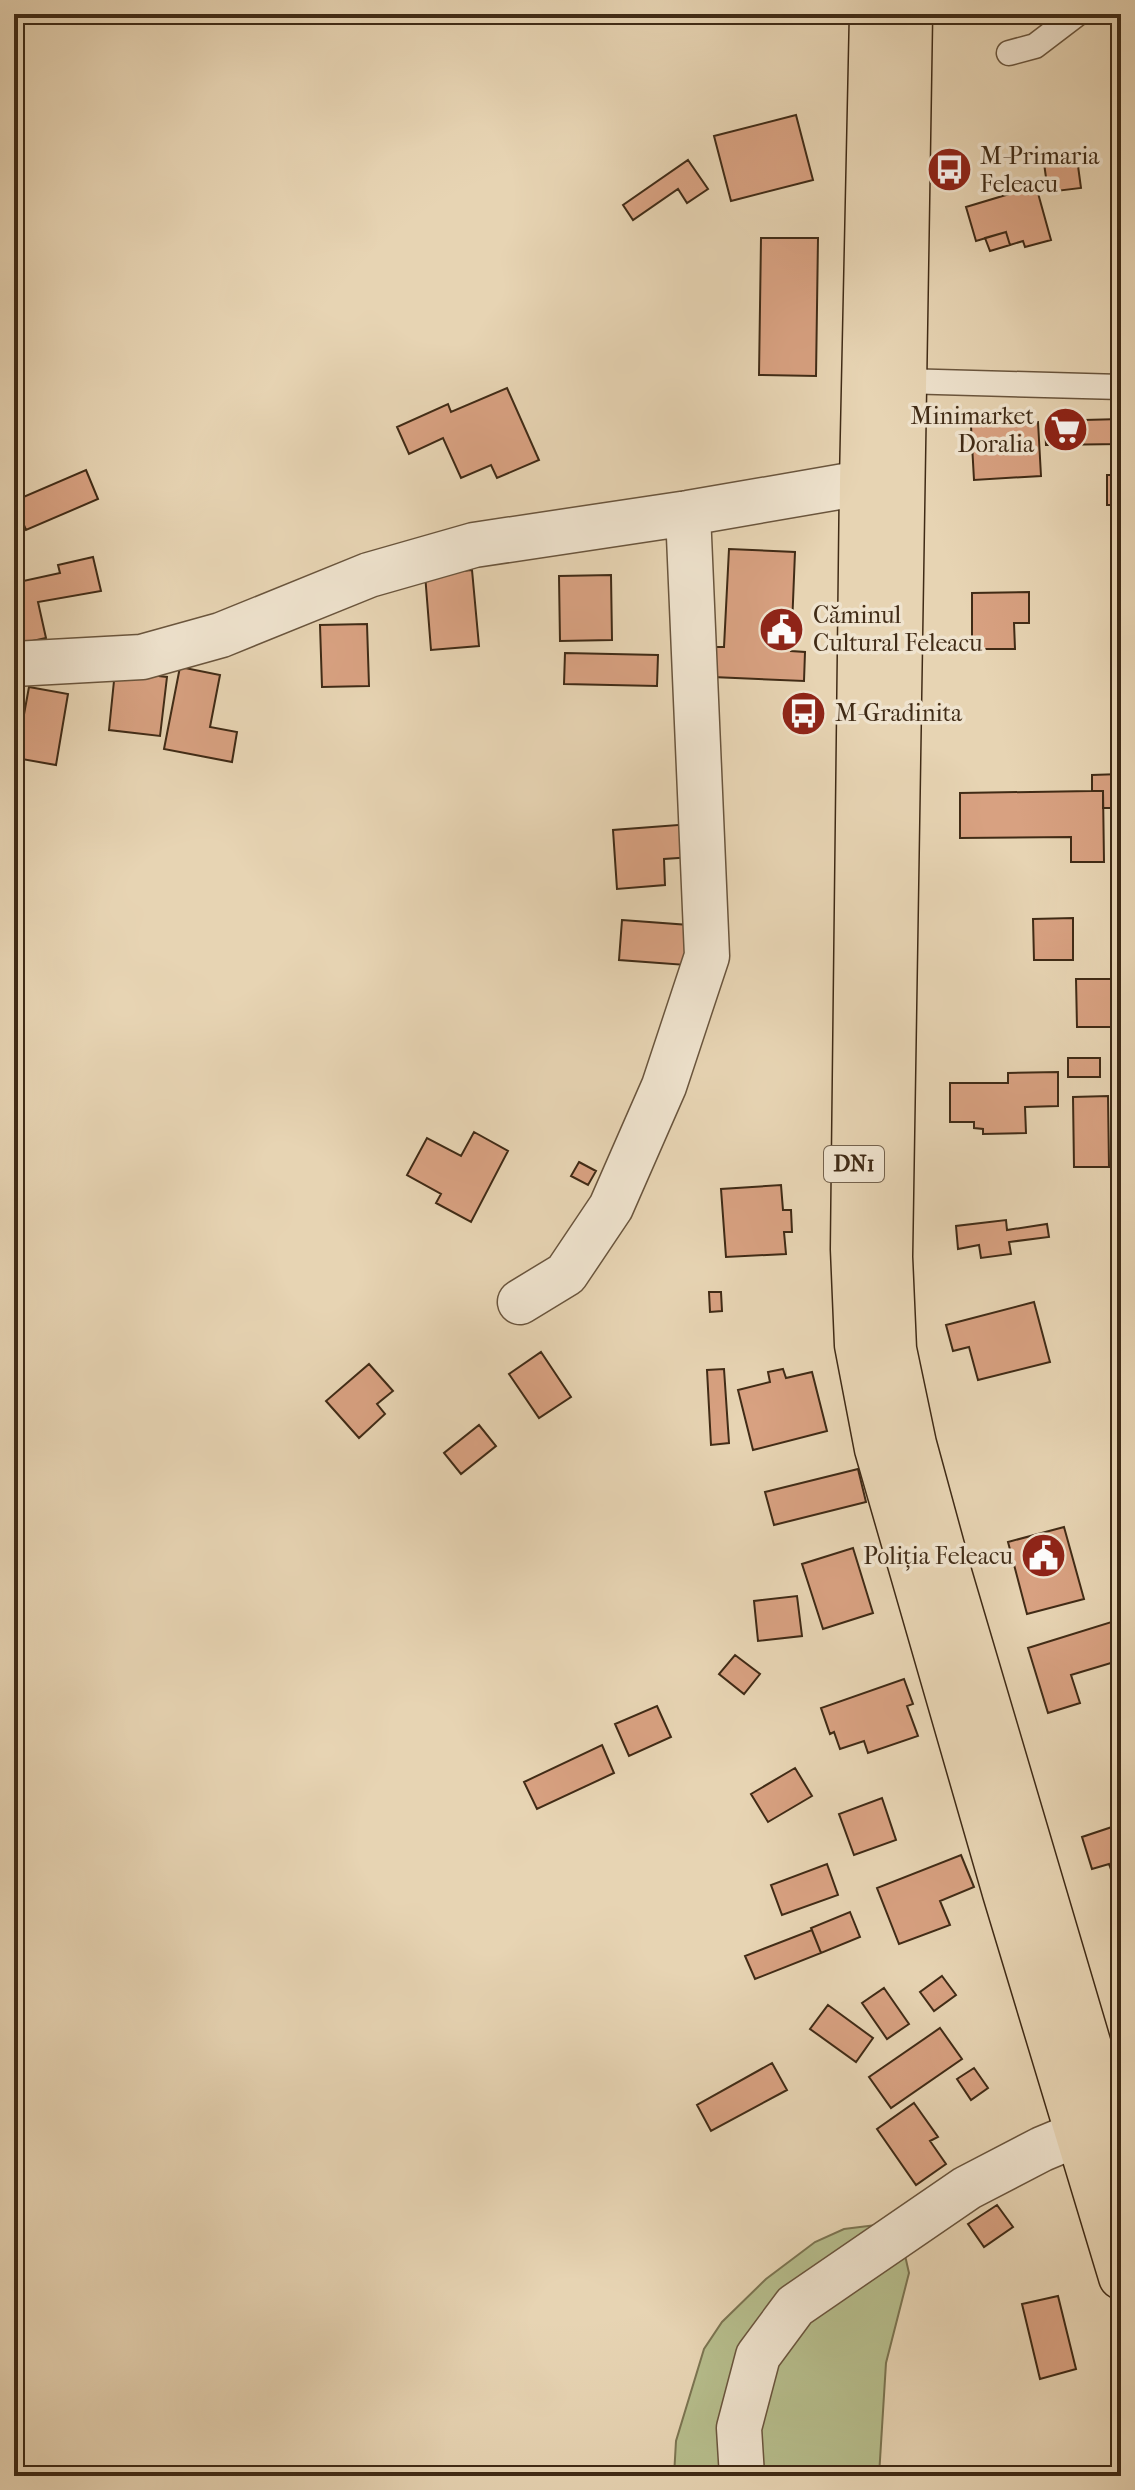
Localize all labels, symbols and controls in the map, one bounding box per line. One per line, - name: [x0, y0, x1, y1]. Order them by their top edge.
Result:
- place label: M-Primaria Feleacu: [980, 142, 1100, 198]
- bus stop icon: M-Primaria Feleacu: [925, 146, 973, 194]
- place label: Minimarket Doralia: [910, 402, 1035, 458]
- supermarket icon: Minimarket Doralia: [1041, 406, 1089, 454]
- place label: Căminul Cultural Feleacu: [813, 601, 983, 657]
- public building icon: Căminul Cultural Feleacu: [758, 605, 806, 653]
- bus stop icon: M-Gradinita: [780, 689, 828, 737]
- place label: M-Gradinita: [835, 699, 963, 727]
- road number: DN1: [824, 1146, 884, 1182]
- public building icon: Poliția Feleacu: [1020, 1532, 1068, 1580]
- place label: Poliția Feleacu: [863, 1542, 1013, 1571]

